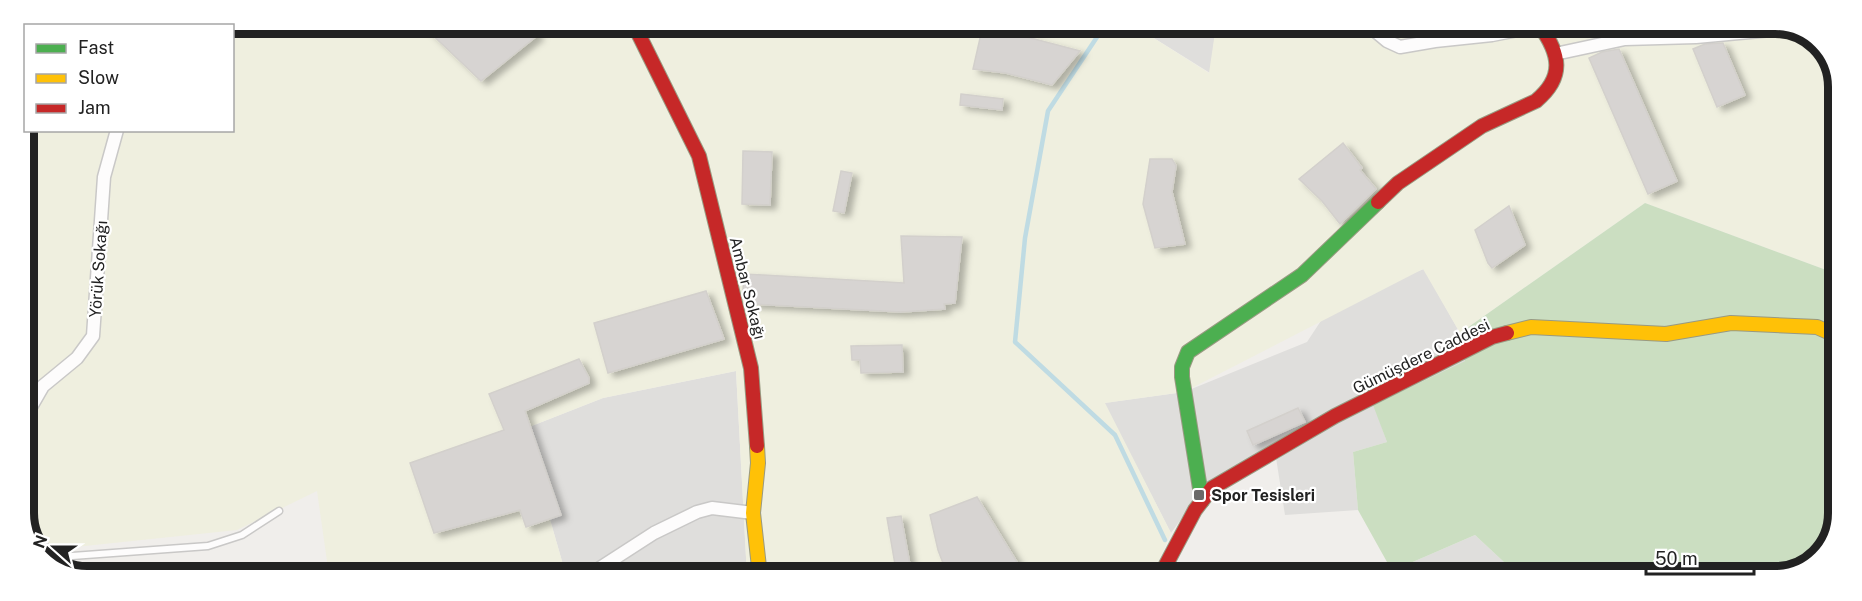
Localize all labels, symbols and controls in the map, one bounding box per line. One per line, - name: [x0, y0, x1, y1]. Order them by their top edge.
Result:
- legend: [24, 24, 234, 132]
- text: Fast: [78, 37, 114, 58]
- text: Slow: [78, 67, 119, 88]
- text: Jam: [78, 97, 111, 118]
- street label: Yörük Sokağı: [86, 220, 111, 318]
- street label: Ambar Sokağı: [726, 235, 769, 341]
- street label: Gümüşdere Caddesi: [1350, 315, 1493, 398]
- place label: Spor Tesisleri: [1211, 486, 1315, 505]
- marker: Spor Tesisleri: [1192, 488, 1206, 502]
- north arrow: [24, 517, 84, 577]
- text: N: [29, 533, 52, 551]
- scale bar: [1646, 538, 1754, 576]
- text: 50 m: [1655, 548, 1698, 569]

